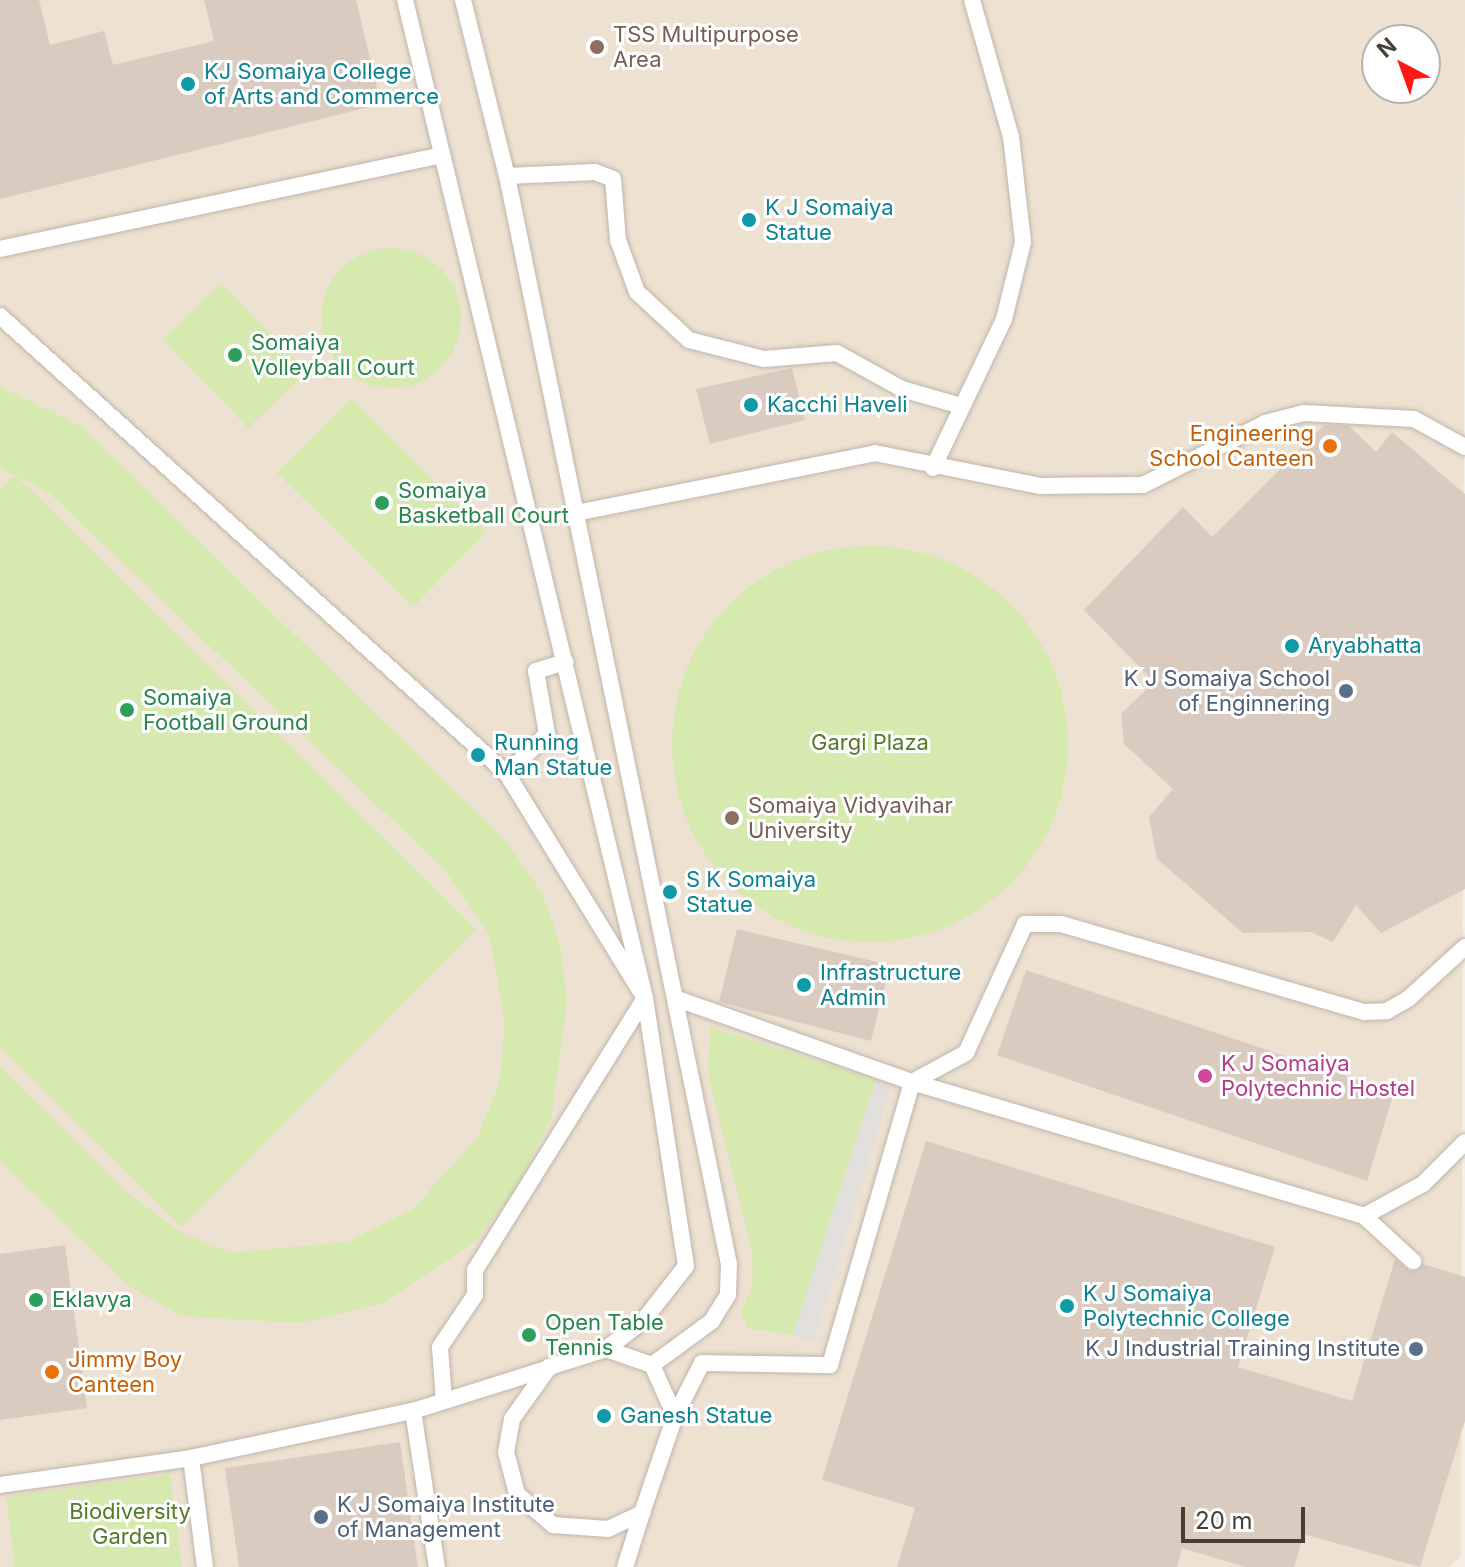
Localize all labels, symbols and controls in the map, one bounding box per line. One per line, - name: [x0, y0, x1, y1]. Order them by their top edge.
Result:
- place label: TSS Multipurpose Area: [613, 21, 799, 72]
- north arrow: [1361, 24, 1441, 104]
- text: N: [1372, 32, 1401, 63]
- marker: TSS Multipurpose Area: [588, 38, 606, 56]
- place label: KJ Somaiya College of Arts and Commerce: [204, 58, 439, 110]
- marker: KJ Somaiya College of Arts and Commerce: [179, 75, 197, 93]
- place label: K J Somaiya Statue: [765, 194, 894, 246]
- marker: K J Somaiya Statue: [740, 211, 758, 229]
- place label: Somaiya Volleyball Court: [251, 329, 415, 380]
- marker: Somaiya Volleyball Court: [226, 346, 244, 364]
- place label: Kacchi Haveli: [767, 392, 908, 418]
- marker: Kacchi Haveli: [742, 396, 760, 414]
- place label: Engineering School Canteen: [1149, 420, 1314, 472]
- marker: Engineering School Canteen: [1321, 437, 1339, 455]
- place label: Somaiya Basketball Court: [398, 477, 569, 528]
- marker: Somaiya Basketball Court: [373, 494, 391, 512]
- place label: Aryabhatta: [1308, 633, 1422, 659]
- marker: Aryabhatta: [1283, 637, 1301, 655]
- place label: K J Somaiya School of Enginnering: [1124, 665, 1330, 716]
- marker: K J Somaiya School of Enginnering: [1337, 682, 1355, 700]
- place label: Somaiya Football Ground: [143, 684, 309, 736]
- marker: Somaiya Football Ground: [118, 701, 136, 719]
- place label: Running Man Statue: [494, 729, 612, 780]
- park label: Gargi Plaza: [811, 730, 929, 756]
- marker: Running Man Statue: [469, 746, 487, 764]
- place label: Somaiya Vidyavihar University: [748, 792, 953, 844]
- marker: Somaiya Vidyavihar University: [723, 809, 741, 827]
- place label: S K Somaiya Statue: [686, 866, 816, 918]
- marker: S K Somaiya Statue: [661, 883, 679, 901]
- place label: Infrastructure Admin: [820, 959, 961, 1010]
- marker: Infrastructure Admin: [795, 976, 813, 994]
- place label: K J Somaiya Polytechnic Hostel: [1221, 1050, 1415, 1102]
- marker: K J Somaiya Polytechnic Hostel: [1196, 1067, 1214, 1085]
- place label: K J Somaiya Polytechnic College: [1083, 1280, 1290, 1332]
- place label: Eklavya: [52, 1287, 132, 1313]
- marker: Eklavya: [27, 1291, 45, 1309]
- marker: K J Somaiya Polytechnic College: [1058, 1297, 1076, 1315]
- place label: Open Table Tennis: [545, 1309, 664, 1360]
- marker: Open Table Tennis: [520, 1326, 538, 1344]
- place label: K J Industrial Training Institute: [1085, 1336, 1400, 1362]
- marker: K J Industrial Training Institute: [1407, 1340, 1425, 1358]
- place label: Jimmy Boy Canteen: [68, 1346, 182, 1398]
- marker: Jimmy Boy Canteen: [43, 1363, 61, 1381]
- place label: Ganesh Statue: [620, 1403, 772, 1429]
- marker: Ganesh Statue: [595, 1407, 613, 1425]
- place label: K J Somaiya Institute of Management: [337, 1491, 555, 1542]
- scale bar: [1185, 1491, 1309, 1541]
- park label: Biodiversity Garden: [69, 1498, 191, 1550]
- text: 20 m: [1195, 1506, 1253, 1535]
- marker: K J Somaiya Institute of Management: [312, 1508, 330, 1526]

